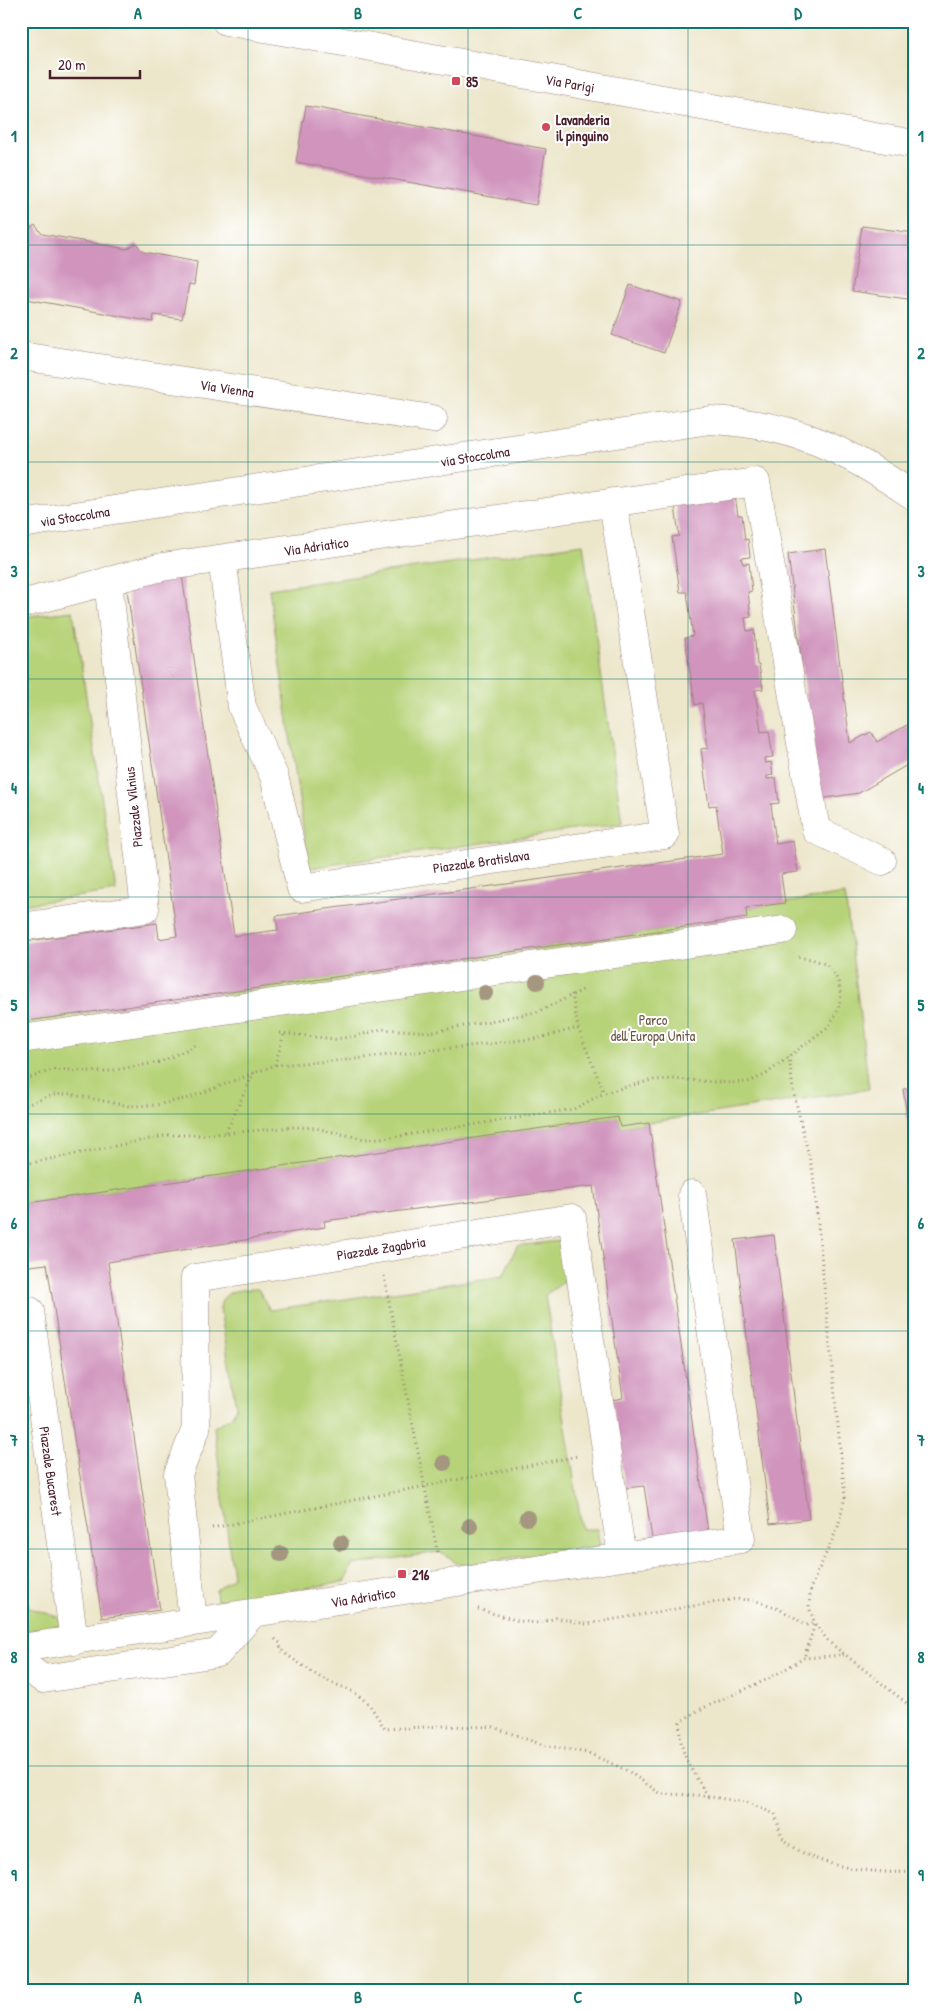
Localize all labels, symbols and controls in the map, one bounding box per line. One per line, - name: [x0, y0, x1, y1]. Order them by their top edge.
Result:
- text: A: [134, 2, 142, 24]
- text: B: [354, 2, 362, 24]
- text: C: [574, 2, 583, 24]
- text: D: [794, 2, 802, 24]
- scale bar: [50, 48, 140, 80]
- text: 20 m: [58, 54, 85, 75]
- street label: Via Parigi: [544, 69, 596, 98]
- place label: 85: [466, 72, 478, 91]
- marker: 85: [450, 75, 462, 87]
- place label: Lavanderia il pinguino: [556, 110, 610, 147]
- marker: Lavanderia il pinguino: [540, 121, 552, 133]
- text: 1: [11, 125, 17, 147]
- text: 1: [918, 125, 924, 147]
- text: 2: [10, 342, 18, 364]
- text: 2: [917, 342, 925, 364]
- street label: Via Vienna: [199, 374, 256, 402]
- street label: via Stoccolma: [439, 441, 511, 471]
- street label: via Stoccolma: [39, 501, 111, 531]
- street label: Via Adriatico: [282, 532, 350, 560]
- text: 3: [10, 560, 18, 582]
- text: 3: [917, 560, 925, 582]
- street label: Piazzale Vilnius: [119, 766, 147, 848]
- text: 4: [11, 777, 17, 799]
- text: 4: [918, 777, 924, 799]
- street label: Piazzale Bratislava: [432, 845, 531, 877]
- text: 5: [11, 994, 18, 1016]
- text: 5: [918, 994, 925, 1016]
- park label: Parco dell'Europa Unita: [611, 1010, 696, 1046]
- text: 6: [11, 1212, 18, 1234]
- text: 6: [918, 1212, 925, 1234]
- street label: Piazzale Zagabria: [335, 1232, 427, 1265]
- street label: Piazzale Bucarest: [35, 1425, 67, 1517]
- text: 7: [9, 1429, 18, 1451]
- text: 7: [916, 1429, 925, 1451]
- place label: 216: [412, 1565, 430, 1584]
- marker: 216: [396, 1568, 408, 1580]
- street label: Via Adriatico: [329, 1582, 397, 1611]
- text: 8: [11, 1646, 18, 1668]
- text: 8: [918, 1646, 925, 1668]
- text: 9: [11, 1864, 17, 1886]
- text: 9: [918, 1864, 924, 1886]
- text: A: [134, 1986, 142, 2008]
- text: B: [354, 1986, 362, 2008]
- text: C: [574, 1986, 583, 2008]
- text: D: [794, 1986, 802, 2008]

